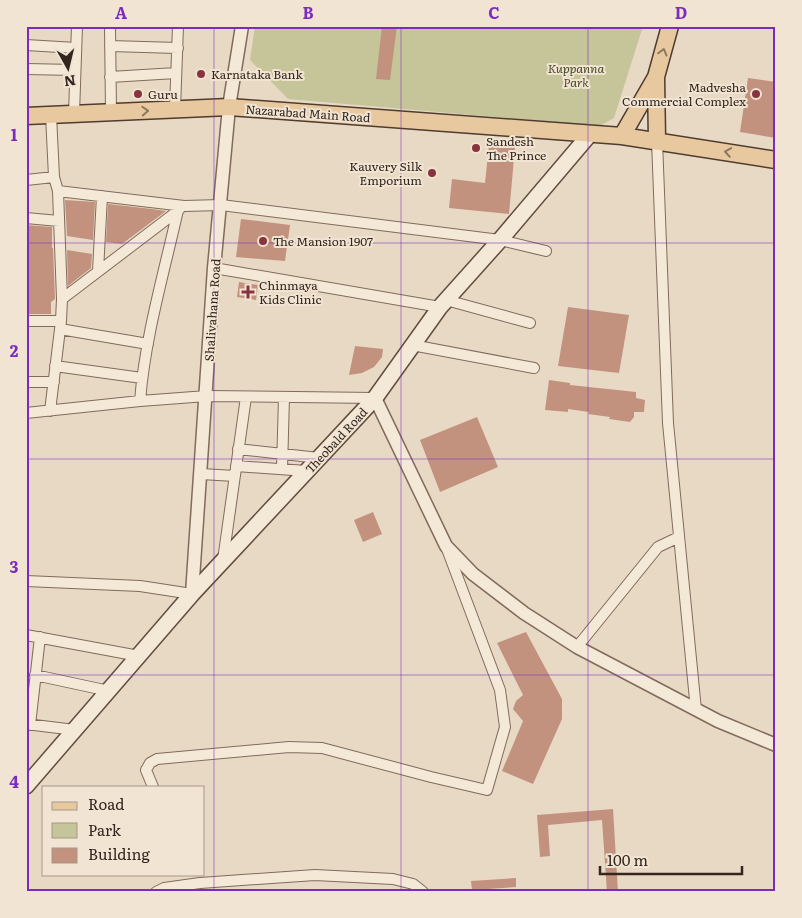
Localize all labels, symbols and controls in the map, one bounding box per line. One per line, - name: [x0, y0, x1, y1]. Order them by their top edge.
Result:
- text: A: [115, 0, 127, 24]
- text: B: [302, 0, 314, 24]
- text: C: [488, 0, 500, 24]
- text: D: [675, 0, 687, 24]
- north arrow: [42, 42, 92, 92]
- one-way arrow: [657, 47, 668, 56]
- park label: Kuppanna Park: [548, 59, 604, 91]
- place label: Karnataka Bank: [211, 65, 304, 83]
- marker: Karnataka Bank: [195, 68, 207, 80]
- text: N: [62, 71, 77, 93]
- place label: Madvesha Commercial Complex: [622, 78, 747, 110]
- place label: Guru: [148, 85, 178, 103]
- marker: Guru: [132, 88, 144, 100]
- marker: Madvesha Commercial Complex: [750, 88, 762, 100]
- street label: Nazarabad Main Road: [245, 100, 372, 126]
- one-way arrow: [141, 105, 149, 116]
- text: 1: [11, 122, 18, 146]
- place label: Sandesh The Prince: [486, 132, 546, 164]
- marker: Sandesh The Prince: [470, 142, 482, 154]
- one-way arrow: [723, 148, 732, 158]
- place label: Kauvery Silk Emporium: [349, 157, 423, 189]
- marker: Kauvery Silk Emporium: [426, 167, 438, 179]
- place label: The Mansion 1907: [273, 232, 373, 250]
- marker: The Mansion 1907: [257, 235, 269, 247]
- street label: Shalivahana Road: [199, 257, 225, 362]
- place label: Chinmaya Kids Clinic: [259, 276, 321, 308]
- marker: Chinmaya Kids Clinic: [241, 285, 255, 299]
- text: 2: [10, 338, 19, 362]
- street label: Theobald Road: [301, 403, 372, 477]
- text: 3: [10, 554, 19, 578]
- text: 4: [9, 769, 19, 793]
- legend: [42, 786, 205, 876]
- text: Road: [88, 792, 124, 815]
- text: Park: [88, 818, 122, 841]
- text: Building: [88, 842, 150, 865]
- scale bar: [600, 843, 742, 875]
- text: 100 m: [607, 848, 648, 871]

